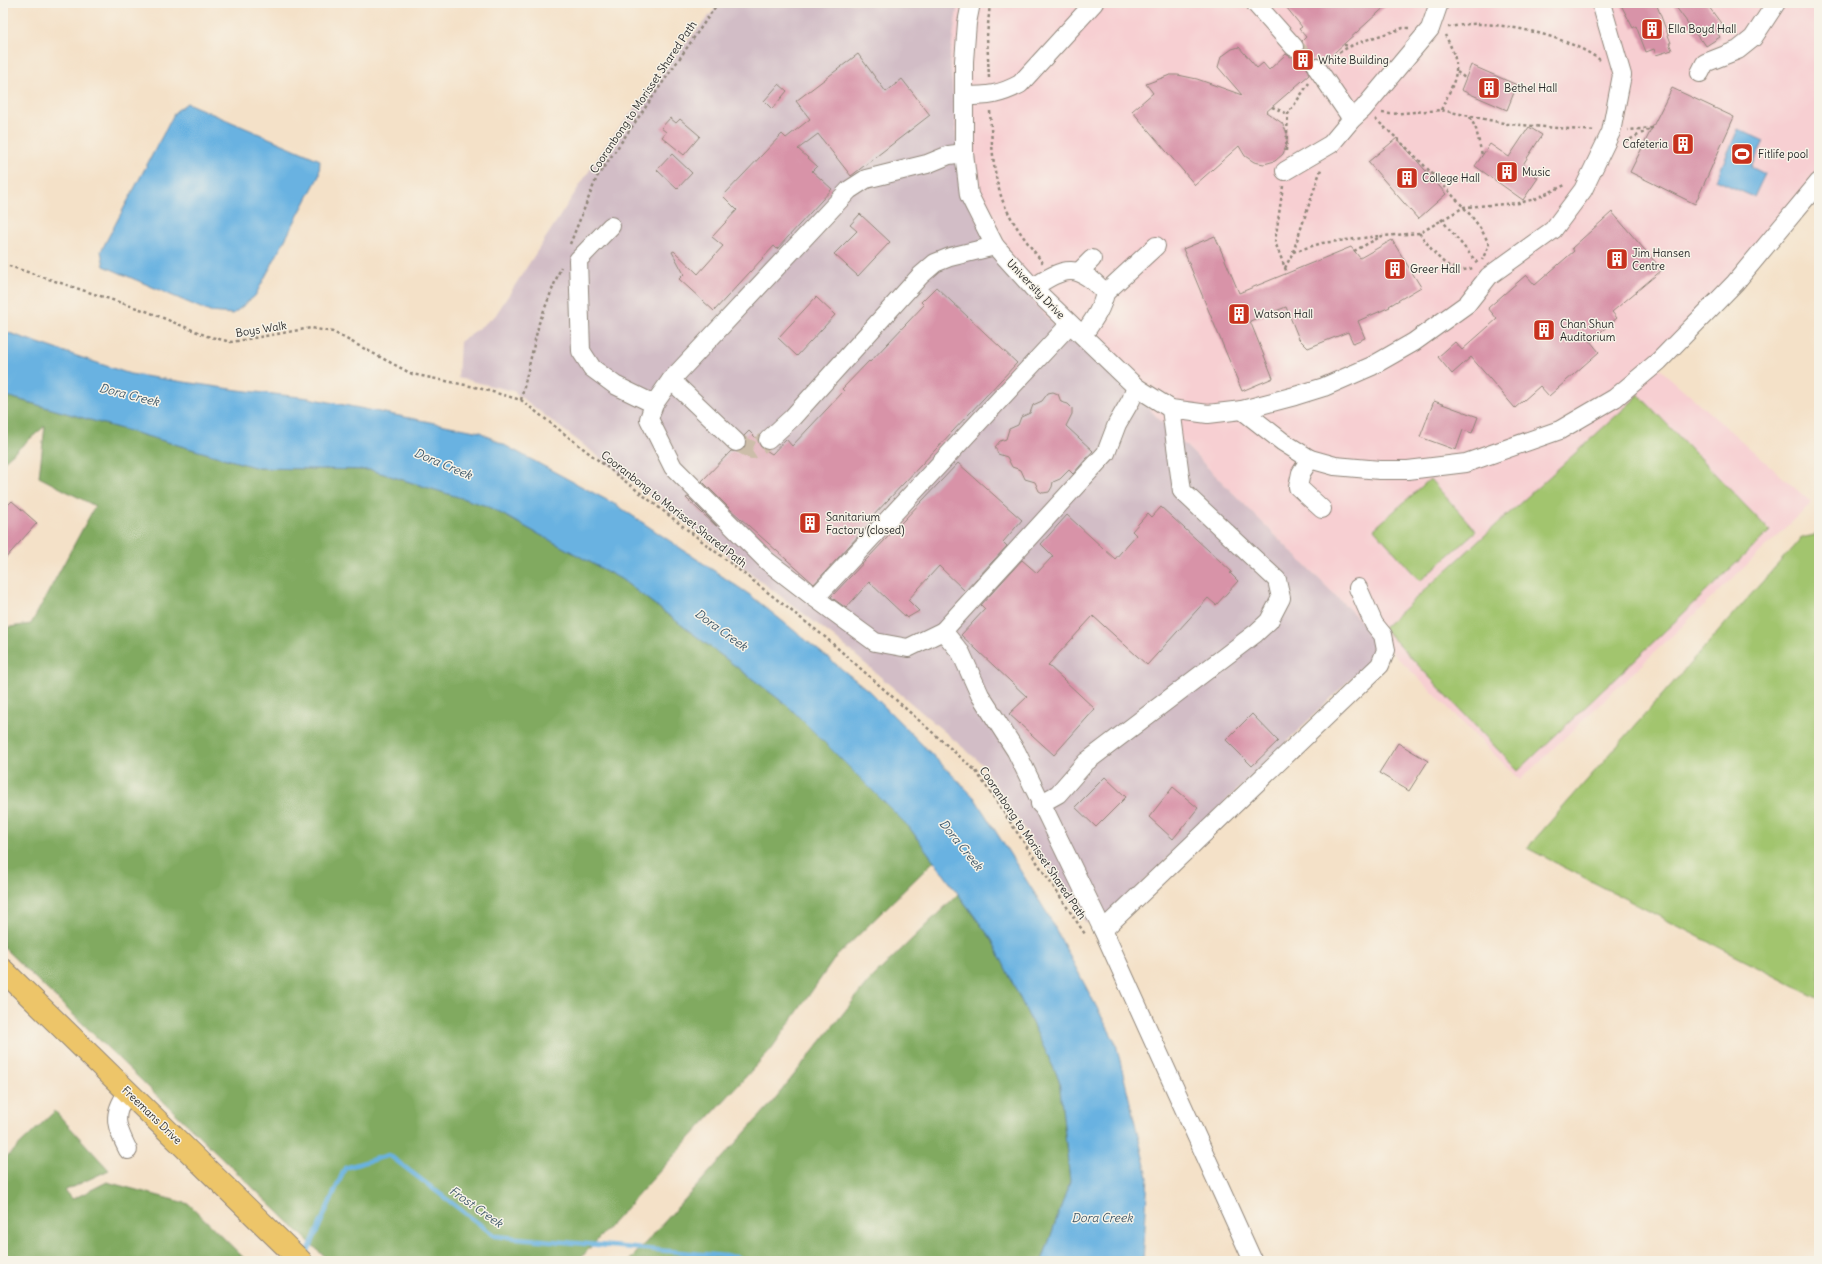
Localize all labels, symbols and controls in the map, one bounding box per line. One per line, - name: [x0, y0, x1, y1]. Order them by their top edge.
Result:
- building icon: Ella Boyd Hall: [1639, 16, 1665, 42]
- street label: Cooranbong to Morisset Shared Path: [587, 18, 699, 176]
- place label: Ella Boyd Hall: [1668, 22, 1736, 36]
- building icon: White Building: [1290, 47, 1316, 73]
- place label: White Building: [1318, 53, 1389, 67]
- building icon: Bethel Hall: [1476, 75, 1502, 101]
- place label: Bethel Hall: [1504, 81, 1557, 95]
- building icon: Cafeteria: [1670, 131, 1696, 157]
- place label: Cafeteria: [1623, 137, 1668, 151]
- sports icon: Fitlife pool: [1729, 141, 1755, 167]
- place label: Fitlife pool: [1758, 147, 1808, 161]
- building icon: Music: [1494, 159, 1520, 185]
- building icon: College Hall: [1394, 165, 1420, 191]
- place label: Music: [1522, 165, 1551, 179]
- place label: College Hall: [1422, 171, 1480, 185]
- building icon: Jim Hansen Centre: [1604, 246, 1630, 272]
- place label: Jim Hansen Centre: [1632, 246, 1690, 273]
- street label: University Drive: [1004, 256, 1068, 322]
- building icon: Greer Hall: [1382, 256, 1408, 282]
- place label: Greer Hall: [1410, 262, 1460, 276]
- building icon: Watson Hall: [1226, 301, 1252, 327]
- place label: Watson Hall: [1254, 307, 1313, 321]
- building icon: Chan Shun Auditorium: [1531, 317, 1557, 343]
- place label: Chan Shun Auditorium: [1560, 317, 1616, 344]
- street label: Boys Walk: [235, 318, 288, 340]
- water label: Dora Creek: [98, 380, 161, 409]
- water label: Dora Creek: [412, 445, 475, 483]
- street label: Cooranbong to Morisset Shared Path: [598, 448, 750, 570]
- building icon: Sanitarium Factory (closed): [797, 510, 823, 536]
- place label: Sanitarium Factory (closed): [826, 510, 905, 537]
- water label: Dora Creek: [692, 606, 751, 654]
- street label: Cooranbong to Morisset Shared Path: [977, 764, 1089, 922]
- water label: Dora Creek: [936, 816, 987, 874]
- street label: Freemans Drive: [119, 1083, 185, 1147]
- water label: Frost Creek: [447, 1183, 507, 1231]
- water label: Dora Creek: [1071, 1210, 1133, 1225]

